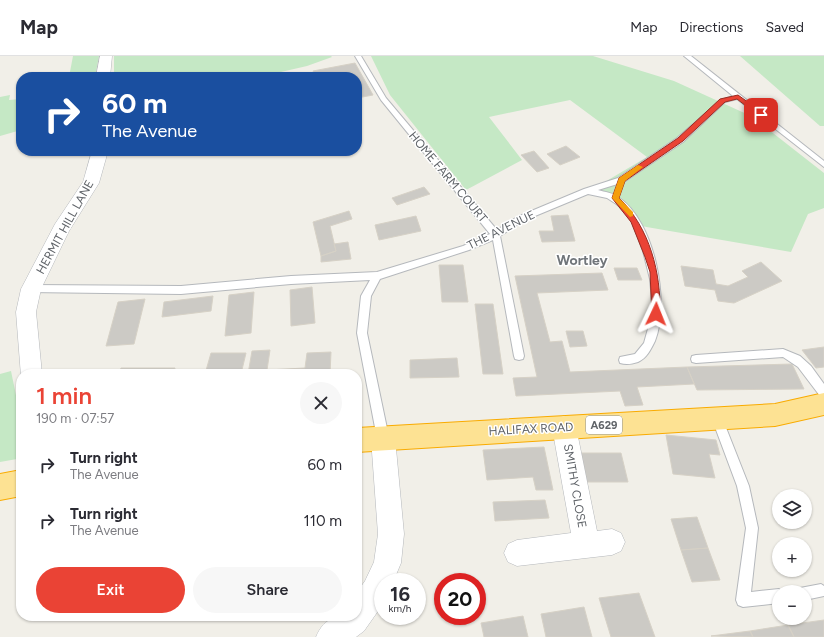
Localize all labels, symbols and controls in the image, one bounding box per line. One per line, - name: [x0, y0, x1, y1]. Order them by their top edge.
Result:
- text: Map: [20, 16, 58, 39]
- text: Map: [630, 19, 658, 36]
- text: Directions: [680, 19, 743, 36]
- text: Saved: [765, 19, 804, 36]
- text: 60 m: [102, 86, 167, 120]
- icon: right: [36, 88, 88, 140]
- pin: [744, 98, 778, 132]
- icon: arrive: [750, 104, 772, 126]
- text: The Avenue: [102, 120, 197, 142]
- street label: HOME FARM COURT: [406, 129, 490, 226]
- street label: HERMIT HILL LANE: [33, 178, 97, 276]
- street label: THE AVENUE: [465, 208, 537, 252]
- district label: Wortley: [556, 252, 609, 269]
- position arrow: [635, 293, 677, 335]
- text: 1 min: [36, 381, 92, 410]
- button: close: [300, 382, 342, 424]
- text: 190 m · 07:57: [36, 411, 114, 426]
- road number: A629: [586, 416, 622, 434]
- street label: HALIFAX ROAD: [488, 420, 574, 438]
- street label: SMITHY CLOSE: [561, 443, 589, 529]
- text: Turn right: [70, 449, 138, 467]
- icon: right: [36, 454, 58, 476]
- text: 60 m: [307, 456, 342, 474]
- text: The Avenue: [70, 467, 139, 482]
- map controls: [772, 489, 812, 625]
- button: layers: [772, 489, 812, 529]
- text: Turn right: [70, 505, 138, 523]
- icon: right: [36, 510, 58, 532]
- text: 110 m: [304, 512, 342, 530]
- text: The Avenue: [70, 523, 139, 538]
- button: +: [772, 537, 812, 577]
- button: Exit: [36, 567, 185, 613]
- button: Share: [193, 567, 342, 613]
- speed limit sign: 20: [434, 573, 486, 625]
- text: 16: [390, 582, 410, 606]
- button: −: [772, 585, 812, 625]
- text: km/h: [389, 602, 411, 615]

